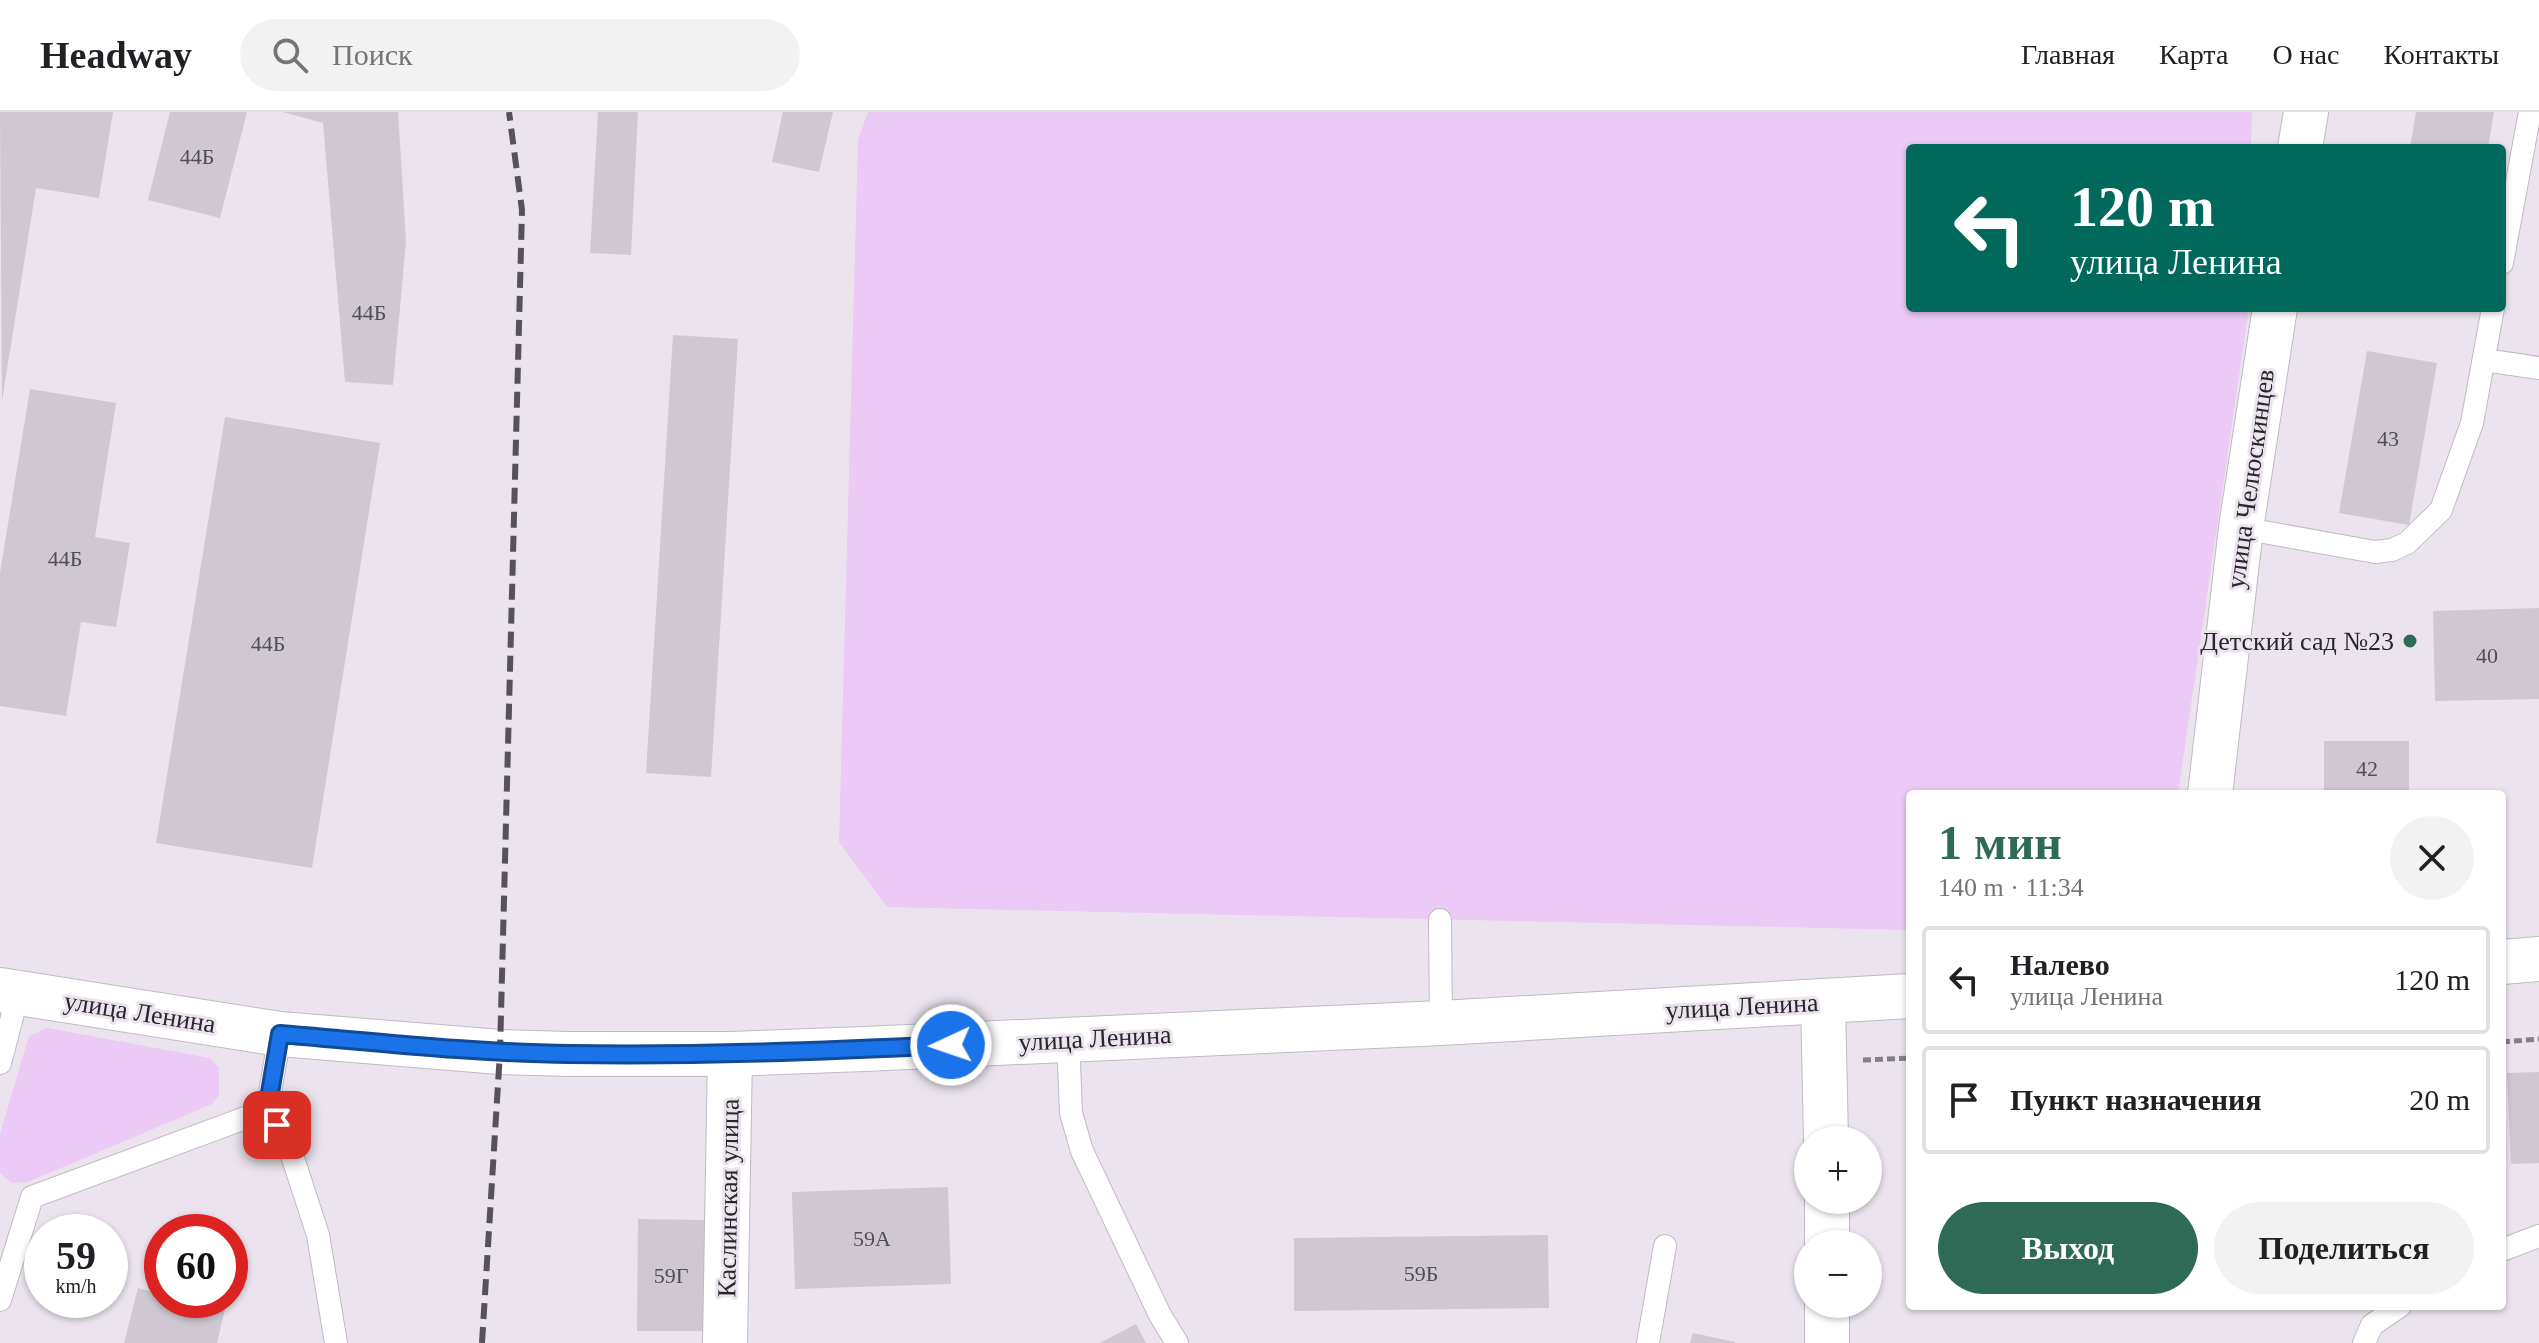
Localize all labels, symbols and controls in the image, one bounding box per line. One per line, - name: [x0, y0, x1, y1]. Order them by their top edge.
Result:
- search box: [240, 19, 800, 91]
- icon: search: [268, 33, 312, 77]
- text: Headway: [40, 34, 192, 76]
- text: Поиск: [332, 38, 413, 71]
- text: Главная: [2021, 39, 2115, 70]
- text: Карта: [2159, 39, 2228, 70]
- text: О нас: [2272, 39, 2339, 70]
- text: Контакты: [2383, 39, 2499, 70]
- house number: 44Б: [180, 144, 214, 169]
- icon: left: [1938, 176, 2042, 280]
- text: 120 m: [2070, 176, 2215, 238]
- text: улица Ленина: [2070, 242, 2282, 282]
- house number: 44Б: [352, 300, 386, 325]
- street label: улица Челюскинцев: [2221, 367, 2280, 591]
- house number: 43: [2377, 426, 2399, 451]
- house number: 44Б: [48, 546, 82, 571]
- place label: Детский сад №23: [2200, 627, 2394, 656]
- house number: 44Б: [251, 631, 285, 656]
- marker: Детский сад №23: [2401, 632, 2419, 650]
- house number: 40: [2476, 643, 2498, 668]
- house number: 42: [2356, 756, 2378, 781]
- text: 1 мин: [1938, 816, 2062, 869]
- button: close: [2390, 816, 2474, 900]
- text: 140 m · 11:34: [1938, 873, 2084, 902]
- text: Налево: [2010, 948, 2110, 981]
- icon: left: [1942, 958, 1986, 1002]
- text: 120 m: [2394, 963, 2470, 996]
- text: улица Ленина: [2010, 982, 2163, 1011]
- street label: улица Ленина: [62, 986, 218, 1039]
- street label: улица Ленина: [1665, 988, 1820, 1025]
- position arrow: [909, 1003, 993, 1087]
- street label: улица Ленина: [1018, 1020, 1173, 1057]
- icon: arrive: [1942, 1078, 1986, 1122]
- text: Пункт назначения: [2010, 1083, 2262, 1116]
- text: 20 m: [2409, 1083, 2470, 1116]
- pin: [243, 1091, 311, 1159]
- street label: Каслинская улица: [712, 1098, 745, 1298]
- icon: arrive: [255, 1103, 299, 1147]
- map controls: [1794, 1126, 1882, 1318]
- button: +: [1794, 1126, 1882, 1214]
- button: Выход: [1938, 1202, 2198, 1294]
- button: Поделиться: [2214, 1202, 2474, 1294]
- speed limit sign: 60: [144, 1214, 248, 1318]
- house number: 59А: [853, 1226, 891, 1251]
- button: −: [1794, 1230, 1882, 1318]
- text: 59: [56, 1233, 96, 1278]
- house number: 59Б: [1404, 1261, 1438, 1286]
- house number: 59Г: [654, 1263, 689, 1288]
- text: km/h: [55, 1275, 97, 1297]

